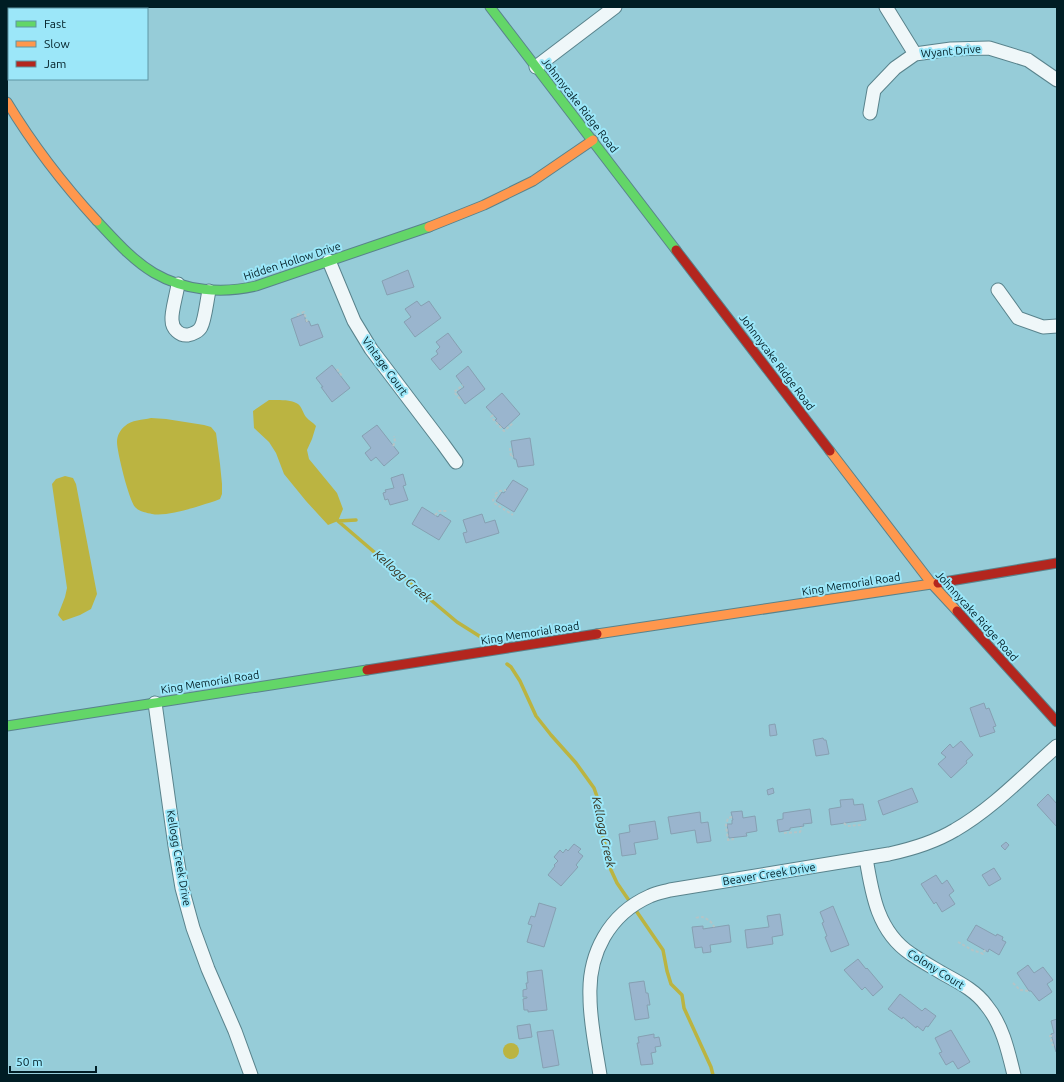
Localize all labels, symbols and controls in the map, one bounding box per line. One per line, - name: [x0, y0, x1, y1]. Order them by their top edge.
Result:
- legend: [8, 8, 148, 80]
- text: Fast: [44, 17, 66, 30]
- text: Slow: [44, 37, 70, 50]
- street label: Wyant Drive: [920, 42, 982, 60]
- street label: Johnnycake Ridge Road: [539, 55, 621, 155]
- text: Jam: [44, 57, 66, 70]
- street label: Hidden Hollow Drive: [242, 240, 342, 282]
- street label: Johnnycake Ridge Road: [737, 312, 817, 412]
- street label: Vintage Court: [360, 335, 411, 398]
- water label: Kellogg Creek: [371, 547, 435, 605]
- street label: Johnnycake Ridge Road: [933, 569, 1021, 663]
- street label: King Memorial Road: [801, 570, 901, 598]
- street label: King Memorial Road: [480, 619, 580, 647]
- street label: King Memorial Road: [160, 668, 260, 696]
- water label: Kellogg Creek: [590, 795, 618, 870]
- street label: Kellogg Creek Drive: [165, 809, 193, 907]
- street label: Beaver Creek Drive: [722, 861, 816, 887]
- street label: Colony Court: [905, 947, 967, 992]
- scale bar: [10, 1048, 96, 1074]
- text: 50 m: [16, 1055, 43, 1068]

